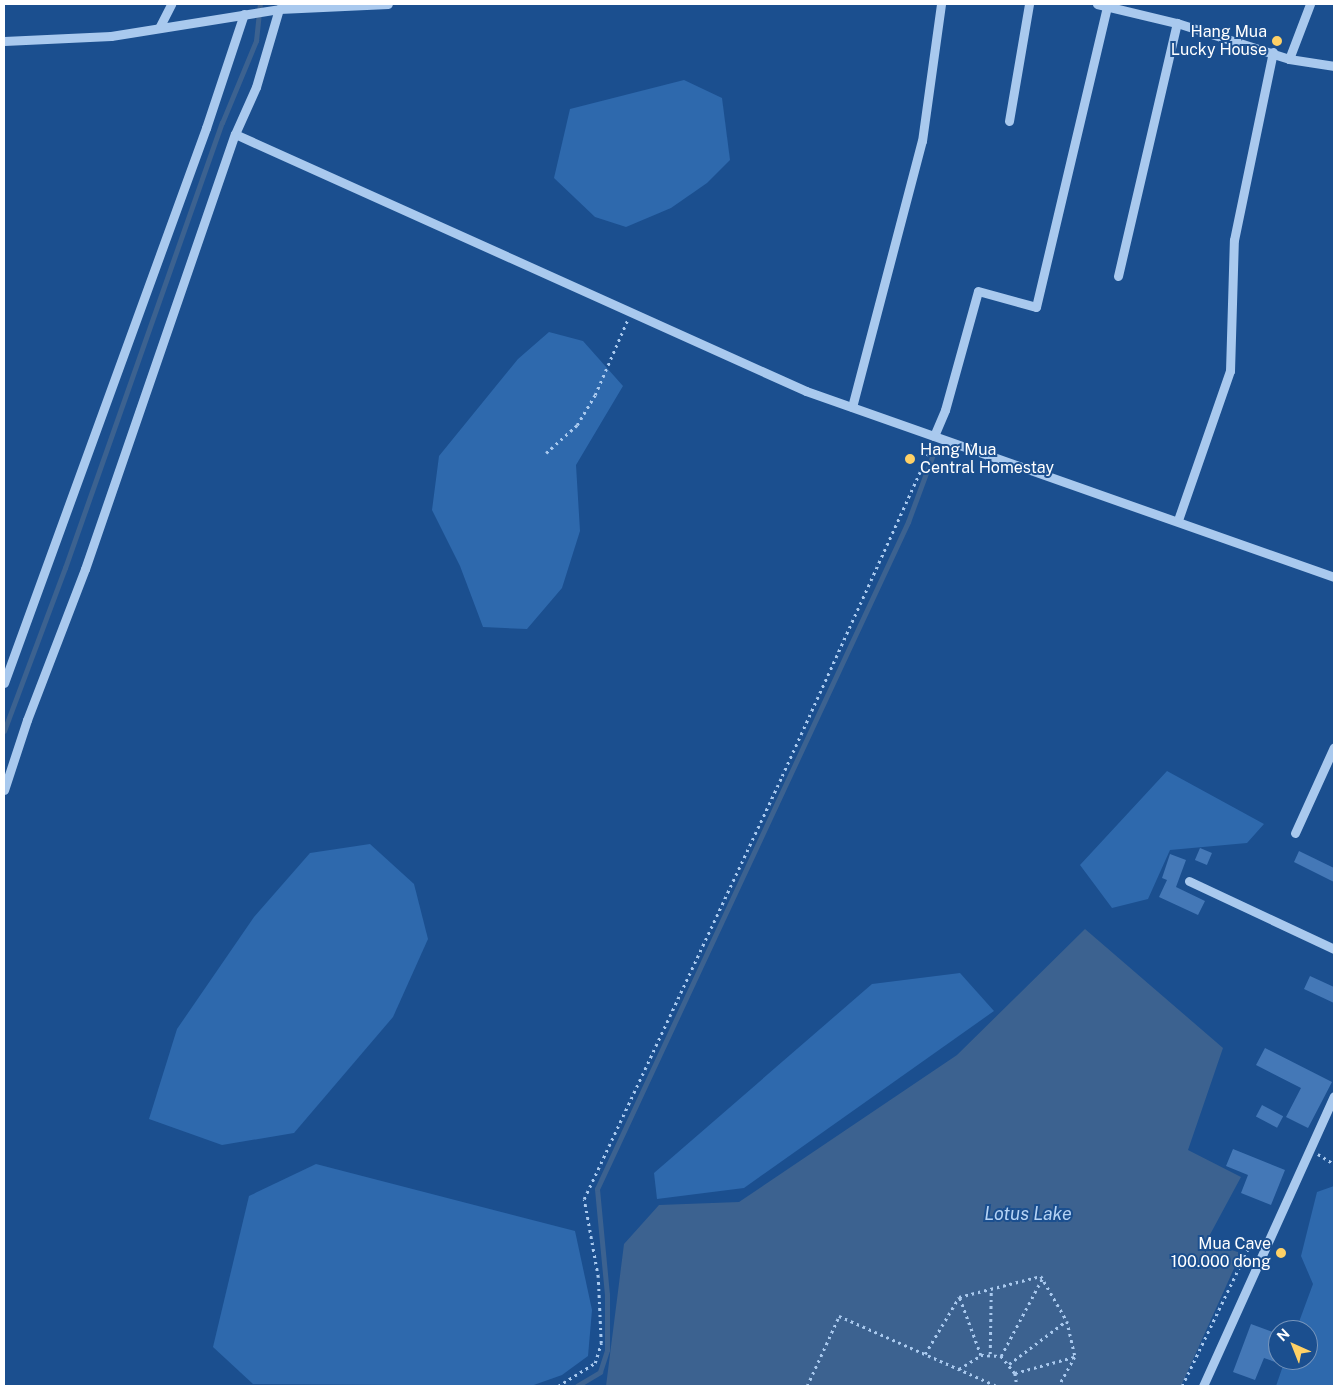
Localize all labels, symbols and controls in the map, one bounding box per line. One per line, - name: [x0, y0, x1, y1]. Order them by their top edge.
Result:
- place label: Hang Mua Lucky House: [1171, 22, 1267, 60]
- marker: Hang Mua Lucky House: [1271, 35, 1283, 47]
- place label: Hang Mua Central Homestay: [920, 440, 1054, 478]
- marker: Hang Mua Central Homestay: [904, 453, 916, 465]
- water label: Lotus Lake: [984, 1203, 1072, 1225]
- place label: Mua Cave 100.000 dong: [1171, 1234, 1271, 1272]
- marker: Mua Cave 100.000 dong: [1275, 1247, 1287, 1259]
- north arrow: [1268, 1320, 1318, 1370]
- text: N: [1274, 1325, 1293, 1344]

